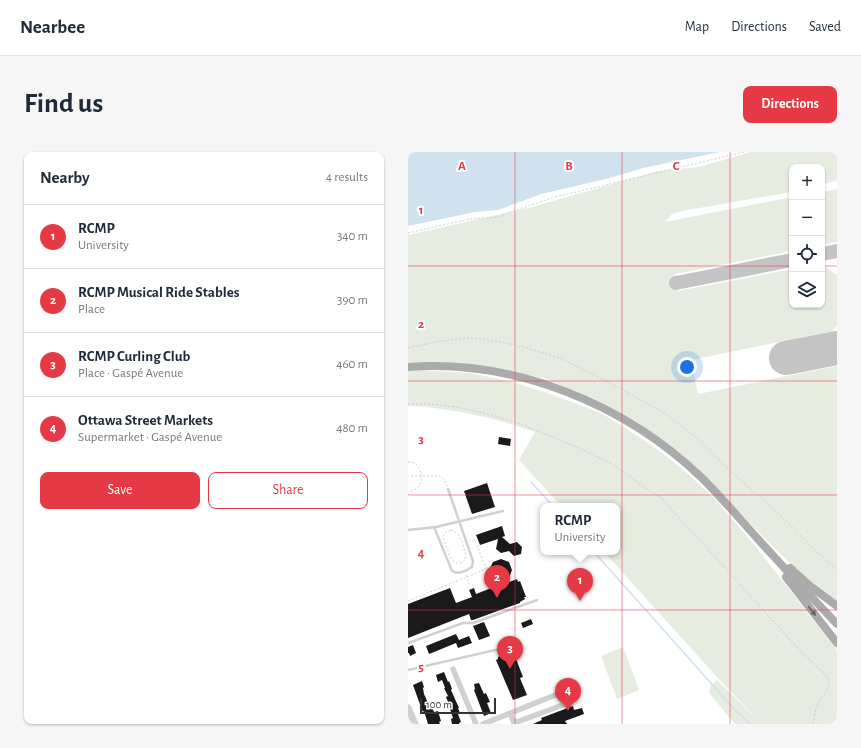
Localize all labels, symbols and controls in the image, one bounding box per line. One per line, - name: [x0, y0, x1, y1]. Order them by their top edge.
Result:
- text: Nearbee: [20, 18, 85, 37]
- text: Map: [685, 20, 709, 34]
- text: Directions: [731, 20, 787, 34]
- text: Saved: [809, 20, 841, 34]
- button: Directions: [743, 86, 837, 123]
- text: Find us: [24, 90, 103, 118]
- text: A: [458, 160, 466, 173]
- text: B: [565, 160, 573, 173]
- text: C: [673, 160, 680, 173]
- map controls: [789, 164, 825, 308]
- button: +: [789, 164, 825, 200]
- text: Nearby: [40, 169, 90, 186]
- text: 4 results: [326, 171, 368, 184]
- button: −: [789, 200, 825, 236]
- text: 1: [419, 204, 423, 217]
- text: RCMP: [78, 221, 115, 236]
- text: 1: [51, 230, 55, 243]
- text: 340 m: [337, 230, 368, 243]
- button: locate: [789, 236, 825, 272]
- text: University: [78, 239, 129, 252]
- button: layers: [789, 272, 825, 308]
- text: RCMP Musical Ride Stables: [78, 285, 240, 300]
- text: 2: [50, 294, 56, 307]
- text: 390 m: [337, 294, 368, 307]
- text: Place: [78, 303, 105, 316]
- text: 2: [418, 318, 424, 331]
- text: RCMP Curling Club: [78, 349, 190, 364]
- your location: [677, 357, 697, 377]
- text: 3: [50, 358, 56, 371]
- text: 460 m: [336, 358, 368, 371]
- text: Place · Gaspé Avenue: [78, 367, 183, 380]
- text: Ottawa Street Markets: [78, 413, 213, 428]
- text: 4: [50, 422, 56, 435]
- text: 480 m: [336, 422, 368, 435]
- text: Supermarket · Gaspé Avenue: [78, 431, 222, 444]
- text: 3: [418, 433, 424, 446]
- button: Save: [40, 472, 200, 509]
- button: Share: [208, 472, 368, 509]
- popup: [540, 503, 620, 555]
- text: RCMP: [555, 513, 591, 528]
- text: University: [555, 531, 605, 544]
- text: 4: [418, 547, 425, 560]
- pin: 2: [484, 565, 510, 598]
- pin: 1: [567, 568, 593, 601]
- one-way arrow: [808, 605, 816, 616]
- pin: 3: [497, 636, 523, 669]
- text: 5: [418, 661, 424, 674]
- pin: 4: [555, 678, 581, 711]
- scale bar: [420, 696, 496, 715]
- text: 100 m: [426, 699, 452, 710]

